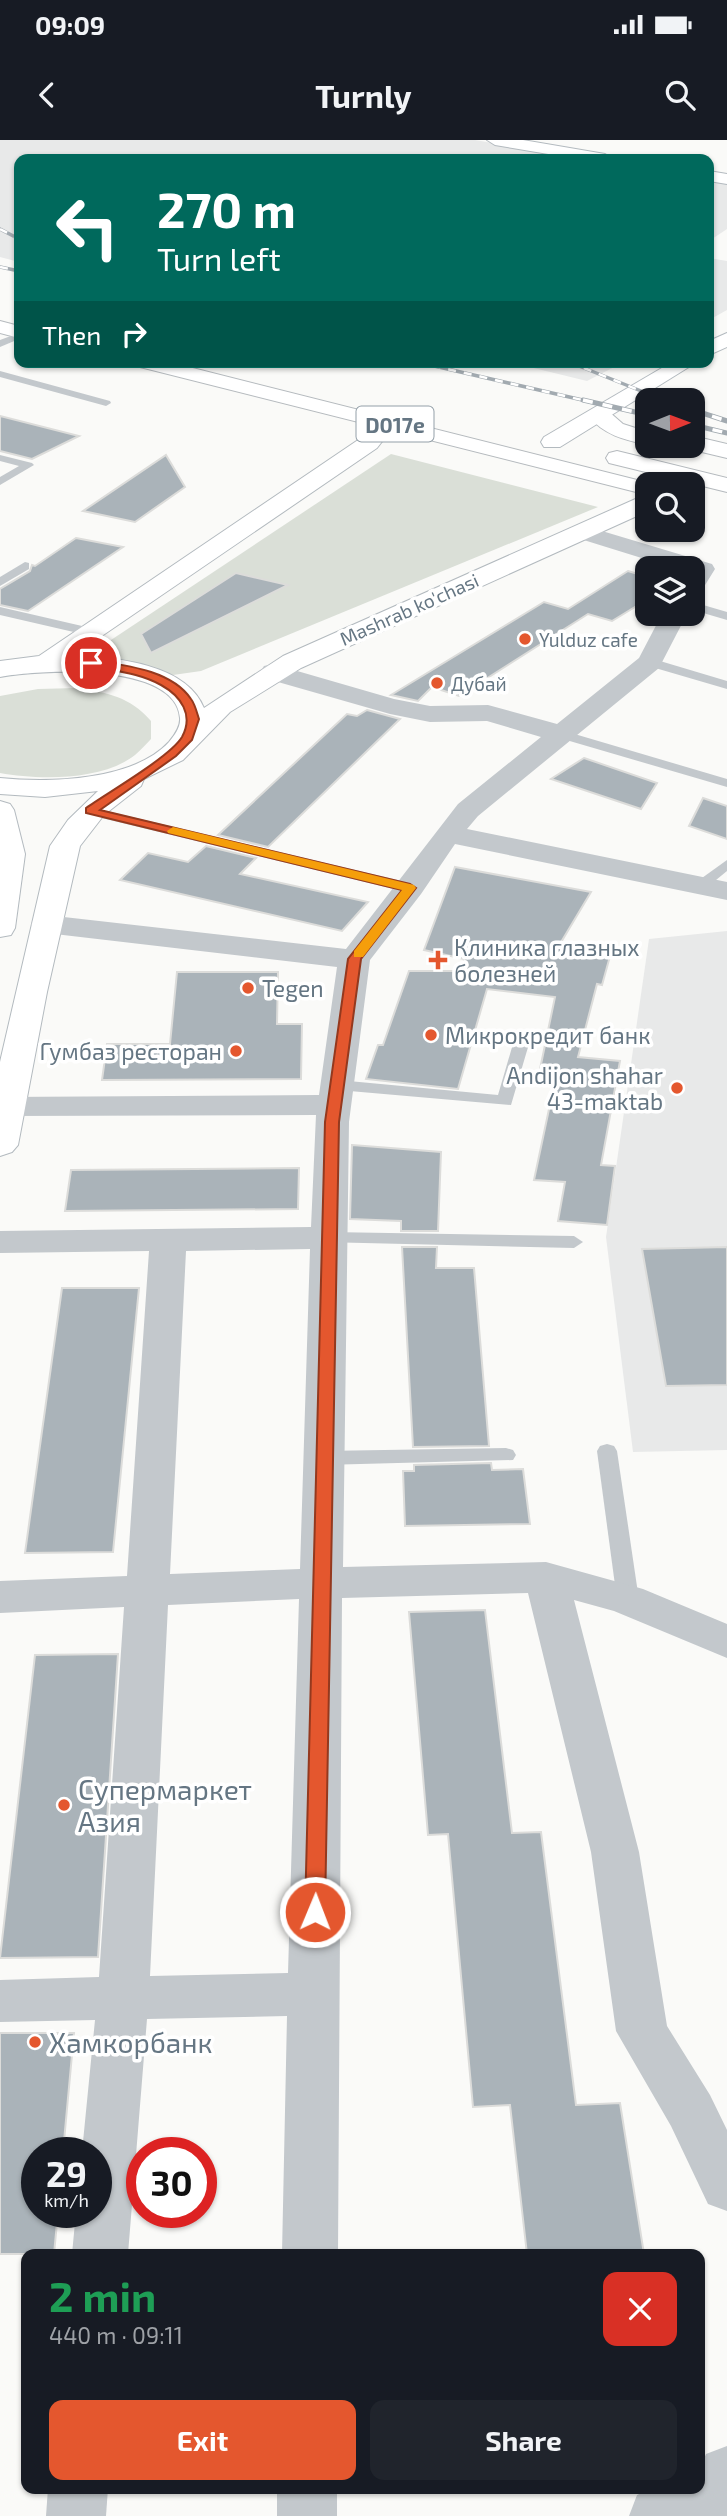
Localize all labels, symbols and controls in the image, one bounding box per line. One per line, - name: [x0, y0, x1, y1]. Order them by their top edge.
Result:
- text: 09:09: [35, 9, 105, 40]
- icon: back: [28, 76, 66, 114]
- text: Turnly: [315, 76, 412, 114]
- icon: search: [661, 76, 699, 114]
- text: 270 m: [157, 179, 296, 238]
- icon: left: [42, 182, 133, 273]
- text: Turn left: [157, 239, 281, 277]
- icon: right: [115, 315, 153, 353]
- text: Then: [42, 319, 101, 350]
- north arrow: [635, 388, 705, 458]
- map controls: [635, 388, 705, 626]
- road number: D017e: [356, 406, 434, 442]
- button: search: [635, 472, 705, 542]
- button: layers: [635, 556, 705, 626]
- street label: Mashrab ko'chasi: [336, 568, 482, 650]
- place label: Yulduz cafe: [539, 628, 638, 651]
- marker: Yulduz cafe: [517, 631, 533, 647]
- pin: [61, 633, 121, 693]
- icon: arrive: [72, 644, 110, 682]
- place label: Дубай: [451, 672, 507, 696]
- marker: Дубай: [429, 675, 445, 691]
- place label: Клиника глазных болезней: [454, 933, 640, 987]
- marker: Клиника глазных болезней: [428, 950, 448, 970]
- place label: Tegen: [262, 974, 324, 1002]
- marker: Tegen: [240, 980, 256, 996]
- place label: Микрокредит банк: [445, 1021, 651, 1049]
- marker: Микрокредит банк: [423, 1027, 439, 1043]
- place label: Гумбаз ресторан: [39, 1037, 222, 1066]
- marker: Гумбаз ресторан: [228, 1043, 244, 1059]
- place label: Andijon shahar 43-maktab: [506, 1061, 663, 1115]
- marker: Andijon shahar 43-maktab: [669, 1080, 685, 1096]
- place label: Супермаркет Азия: [78, 1772, 252, 1838]
- marker: Супермаркет Азия: [56, 1797, 72, 1813]
- position arrow: [278, 1875, 352, 1949]
- place label: Хамкорбанк: [49, 2025, 213, 2059]
- marker: Хамкорбанк: [27, 2034, 43, 2050]
- speed limit sign: 30: [126, 2137, 217, 2228]
- text: 29: [46, 2152, 87, 2194]
- text: km/h: [44, 2189, 89, 2211]
- text: 2 min: [49, 2270, 156, 2320]
- button: close: [603, 2272, 677, 2346]
- text: 440 m · 09:11: [49, 2321, 183, 2349]
- button: Exit: [49, 2400, 356, 2480]
- button: Share: [370, 2400, 677, 2480]

